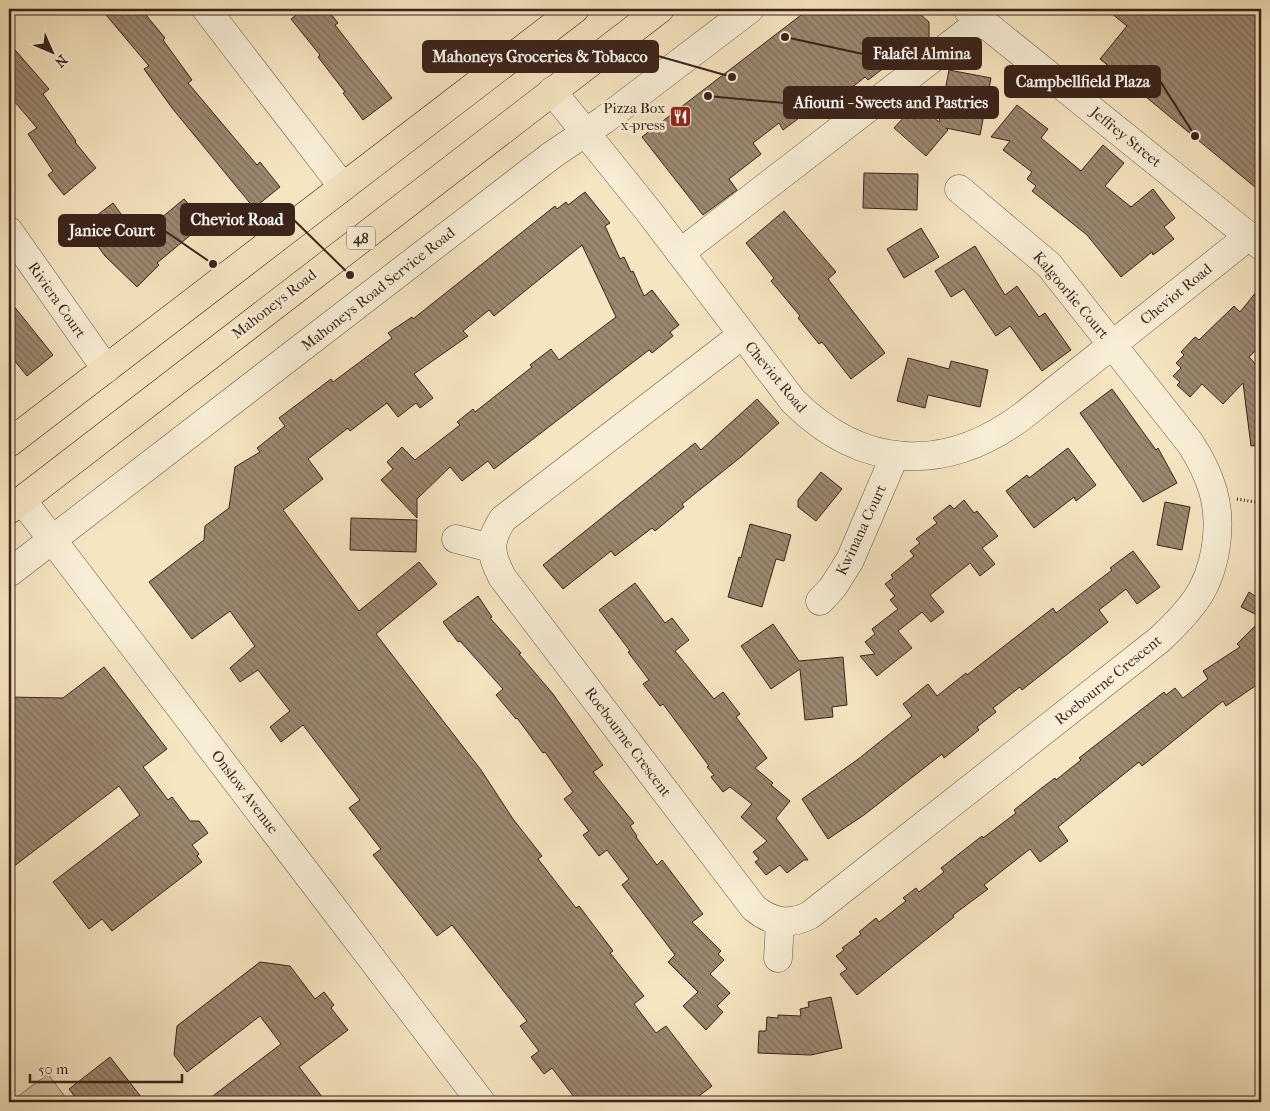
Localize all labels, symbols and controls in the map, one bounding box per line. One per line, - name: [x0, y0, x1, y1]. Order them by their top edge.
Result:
- north arrow: [28, 28, 78, 78]
- callout: Falafel Almina: [863, 38, 981, 69]
- callout: Mahoneys Groceries & Tobacco: [423, 41, 658, 72]
- text: Falafel Almina: [872, 44, 972, 63]
- text: Mahoneys Groceries & Tobacco: [431, 47, 648, 67]
- text: N: [51, 51, 71, 71]
- callout: Campbellfield Plaza: [1005, 66, 1160, 97]
- text: Campbellfield Plaza: [1016, 72, 1151, 92]
- callout: Afiouni - Sweets and Pastries: [784, 87, 998, 118]
- text: Afiouni - Sweets and Pastries: [793, 93, 988, 112]
- place label: Pizza Box x-press: [603, 99, 665, 134]
- street label: Jeffrey Street: [1086, 102, 1166, 171]
- restaurant icon: Pizza Box x-press: [669, 105, 693, 129]
- callout: Cheviot Road: [181, 204, 294, 235]
- text: Cheviot Road: [191, 210, 285, 229]
- callout: Janice Court: [59, 215, 165, 246]
- text: Janice Court: [67, 221, 155, 241]
- street label: Mahoneys Road Service Road: [298, 223, 459, 354]
- road number: 48: [347, 227, 375, 250]
- street label: Kalgoorlie Court: [1029, 248, 1113, 343]
- street label: Riviera Court: [24, 258, 90, 342]
- street label: Cheviot Road: [1137, 259, 1216, 328]
- street label: Mahoneys Road: [228, 265, 321, 343]
- street label: Cheviot Road: [741, 338, 811, 417]
- street label: Kwinana Court: [832, 481, 890, 578]
- street label: Roebourne Crescent: [1051, 631, 1166, 729]
- street label: Roebourne Crescent: [581, 684, 675, 801]
- street label: Onslow Avenue: [208, 747, 283, 838]
- scale bar: [30, 1051, 182, 1083]
- text: 50 m: [38, 1060, 69, 1078]

